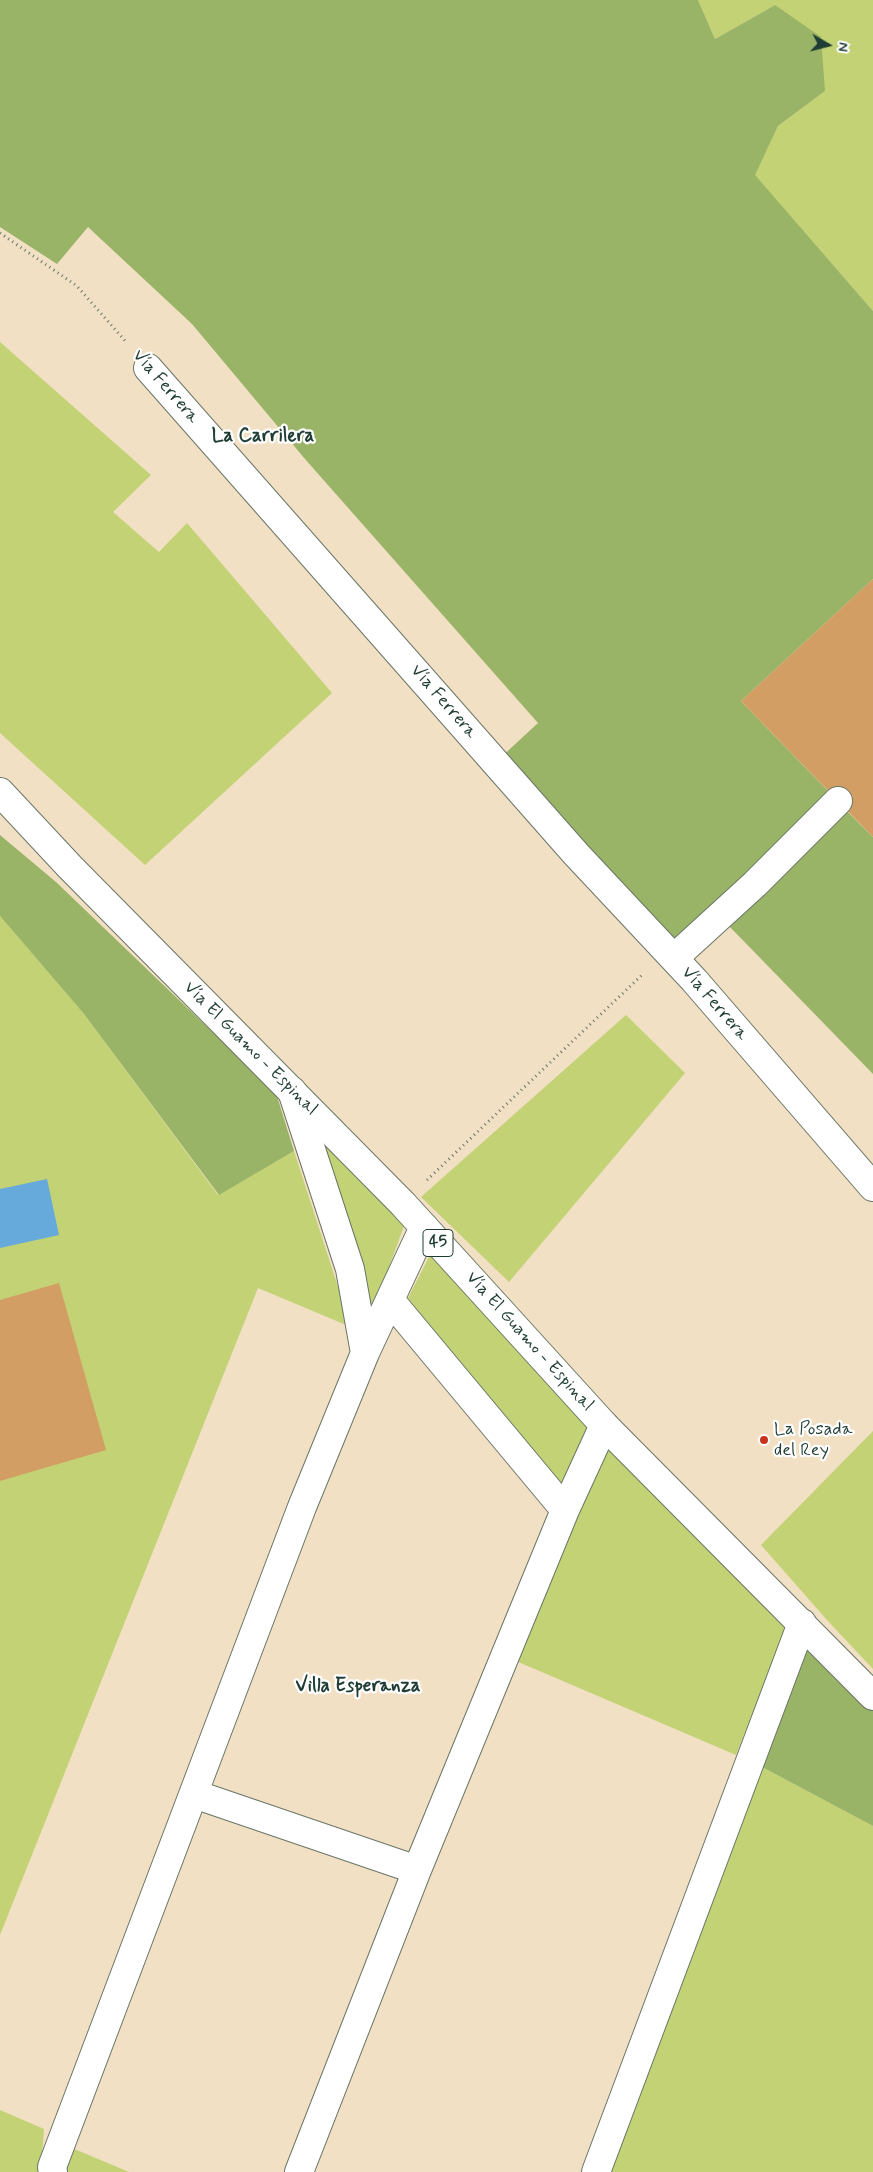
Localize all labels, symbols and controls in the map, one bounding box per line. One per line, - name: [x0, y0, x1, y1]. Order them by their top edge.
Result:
- north arrow: [803, 20, 853, 70]
- text: N: [833, 41, 852, 53]
- street label: Vía Ferrera: [127, 346, 203, 428]
- district label: La Carrilera: [212, 426, 314, 448]
- street label: Vía Ferrera: [405, 661, 481, 743]
- street label: Vía Ferrera: [676, 963, 752, 1045]
- street label: Vía El Guamo - Espinal: [179, 978, 321, 1120]
- road number: 45: [423, 1230, 453, 1256]
- street label: Vía El Guamo - Espinal: [461, 1268, 597, 1416]
- place label: La Posada del Rey: [774, 1419, 852, 1462]
- marker: La Posada del Rey: [758, 1434, 770, 1446]
- district label: Villa Esperanza: [295, 1676, 421, 1698]

